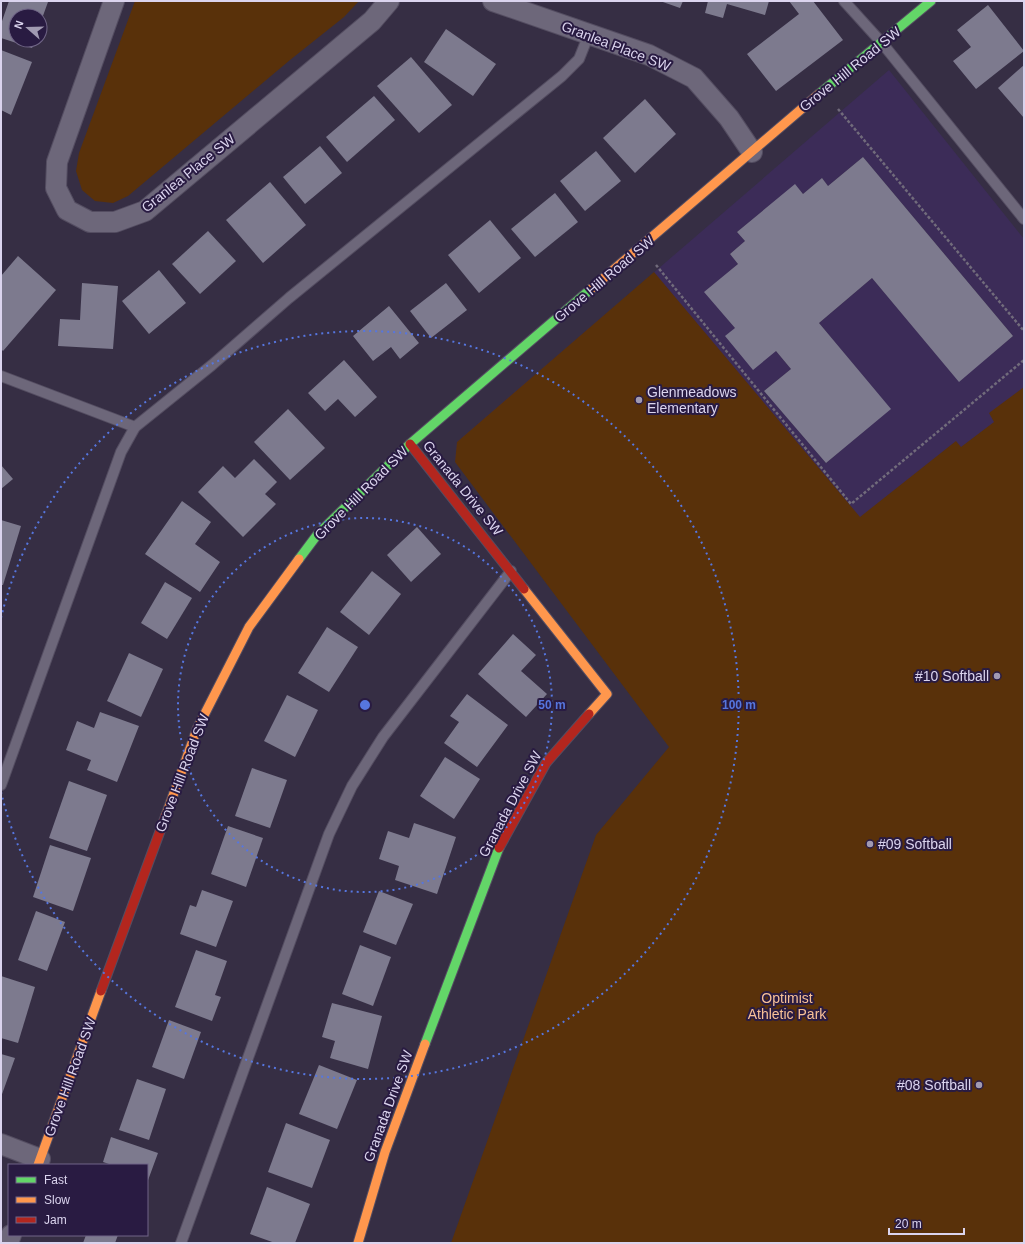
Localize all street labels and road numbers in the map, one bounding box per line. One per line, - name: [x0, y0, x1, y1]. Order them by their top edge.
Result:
- street label: Granlea Place SW: [559, 18, 673, 74]
- street label: Grove Hill Road SW: [796, 23, 904, 115]
- street label: Granlea Place SW: [138, 130, 238, 215]
- street label: Grove Hill Road SW: [551, 232, 658, 325]
- street label: Granada Drive SW: [420, 437, 507, 539]
- street label: Grove Hill Road SW: [311, 443, 411, 543]
- street label: Grove Hill Road SW: [152, 711, 212, 834]
- street label: Granada Drive SW: [475, 748, 545, 860]
- street label: Grove Hill Road SW: [41, 1015, 99, 1139]
- street label: Granada Drive SW: [360, 1047, 416, 1164]

